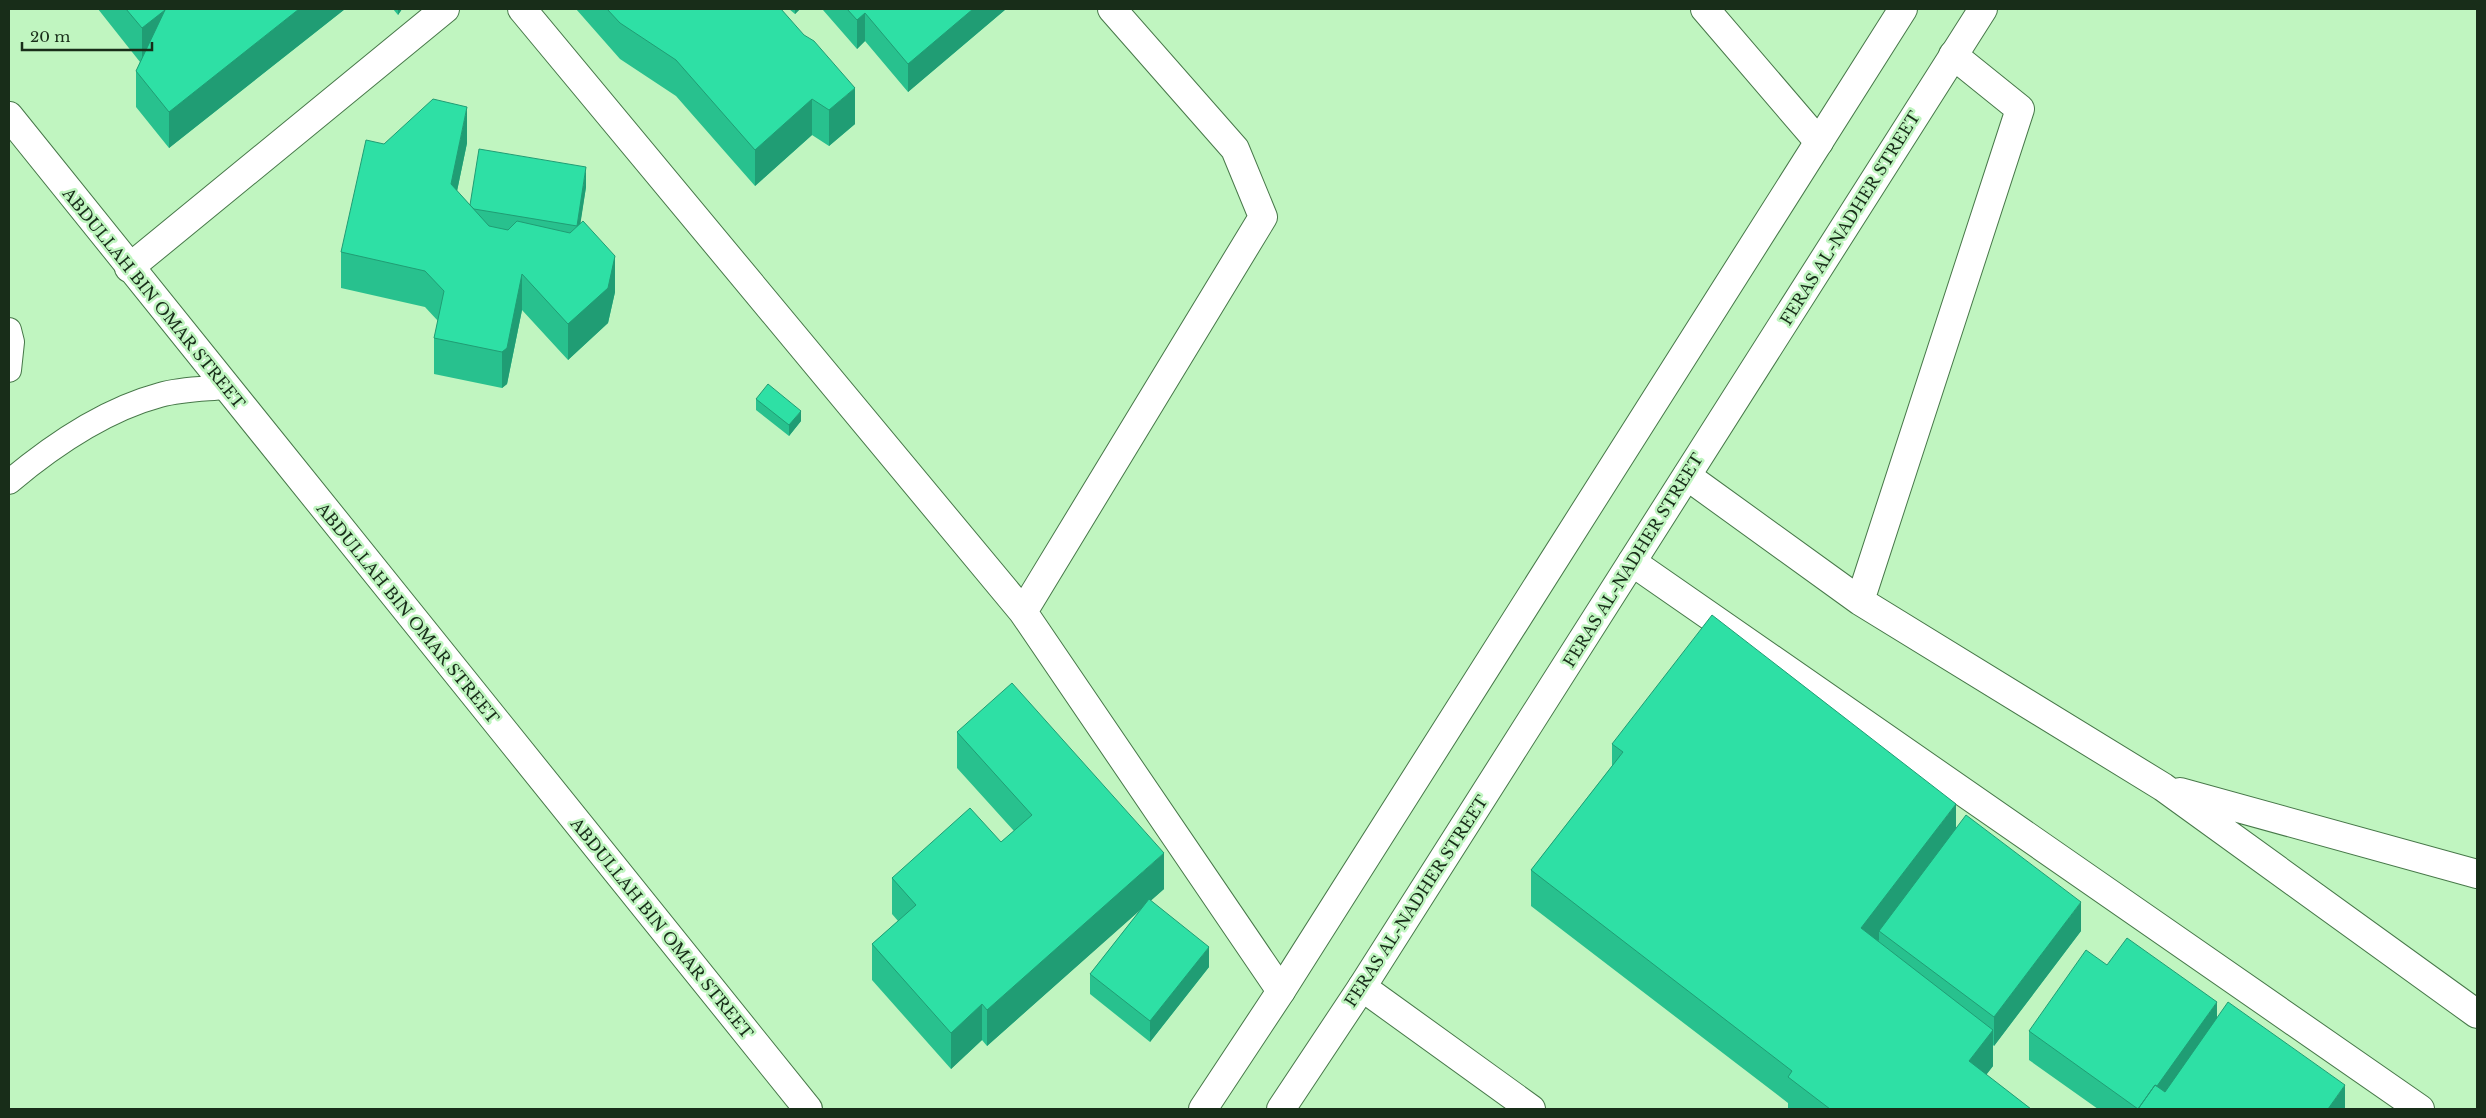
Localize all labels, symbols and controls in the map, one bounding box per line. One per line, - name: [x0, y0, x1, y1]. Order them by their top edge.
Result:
- scale bar: [22, 20, 152, 52]
- text: 20 m: [30, 27, 70, 46]
- street label: FERAS AL-NADHER STREET: [1776, 107, 1924, 329]
- street label: ABDULLAH BIN OMAR STREET: [58, 183, 249, 413]
- street label: FERAS AL-NADHER STREET: [1559, 449, 1707, 671]
- street label: ABDULLAH BIN OMAR STREET: [312, 498, 503, 728]
- street label: FERAS AL-NADHER STREET: [1340, 791, 1492, 1011]
- street label: ABDULLAH BIN OMAR STREET: [566, 813, 757, 1043]

